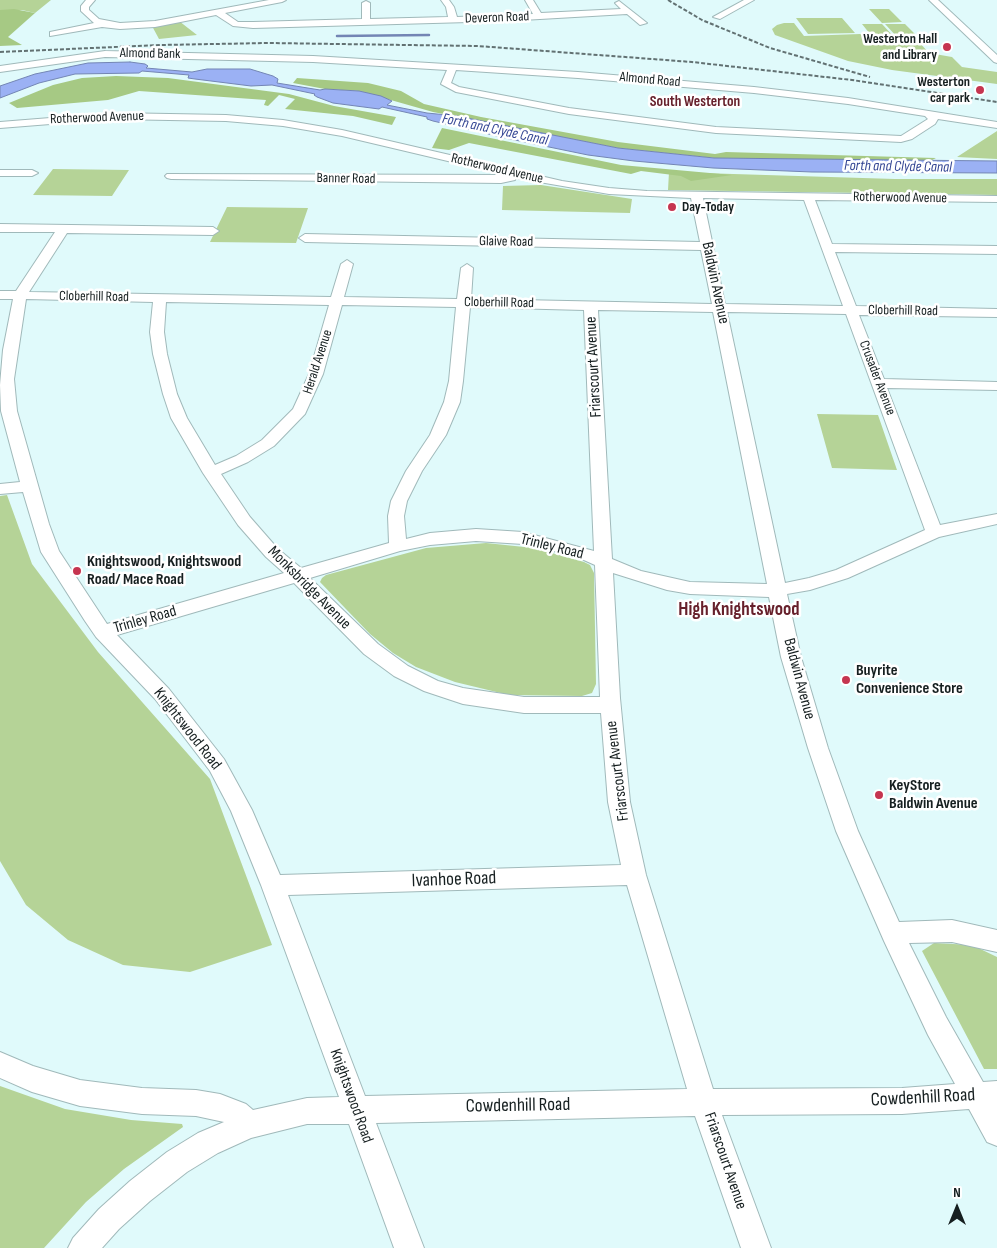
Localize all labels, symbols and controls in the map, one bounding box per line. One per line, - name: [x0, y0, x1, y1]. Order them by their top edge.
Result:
- street label: Deveron Road: [464, 8, 530, 28]
- place label: Westerton Hall and Library: [863, 31, 937, 64]
- marker: Westerton Hall and Library: [941, 41, 953, 53]
- street label: Almond Bank: [120, 45, 180, 63]
- street label: Almond Road: [619, 69, 681, 91]
- place label: Westerton car park: [917, 74, 970, 106]
- marker: Westerton car park: [974, 84, 986, 96]
- district label: South Westerton: [650, 93, 740, 111]
- street label: Rotherwood Avenue: [50, 108, 144, 128]
- water label: Forth and Clyde Canal: [440, 110, 550, 150]
- street label: Rotherwood Avenue: [449, 150, 545, 188]
- water label: Forth and Clyde Canal: [844, 157, 952, 177]
- street label: Banner Road: [316, 170, 376, 188]
- street label: Rotherwood Avenue: [853, 189, 947, 207]
- place label: Day-Today: [682, 199, 734, 215]
- marker: Day-Today: [666, 201, 678, 213]
- street label: Glaive Road: [479, 233, 533, 251]
- street label: Baldwin Avenue: [697, 240, 733, 326]
- street label: Cloberhill Road: [59, 288, 129, 306]
- street label: Cloberhill Road: [464, 294, 534, 312]
- street label: Cloberhill Road: [868, 302, 938, 320]
- street label: Friarscourt Avenue: [582, 316, 606, 418]
- street label: Herald Avenue: [300, 328, 336, 396]
- street label: Crusader Avenue: [855, 338, 899, 418]
- street label: Trinley Road: [518, 530, 586, 564]
- street label: Monksbridge Avenue: [263, 542, 355, 634]
- place label: Knightswood, Knightswood Road/ Mace Road: [87, 552, 241, 590]
- marker: Knightswood, Knightswood Road/ Mace Road: [71, 565, 83, 577]
- district label: High Knightswood: [678, 599, 800, 621]
- street label: Trinley Road: [111, 602, 179, 638]
- street label: Baldwin Avenue: [779, 636, 819, 722]
- place label: Buyrite Convenience Store: [856, 661, 963, 699]
- marker: Buyrite Convenience Store: [840, 674, 852, 686]
- street label: Knightswood Road: [149, 684, 225, 774]
- street label: Friarscourt Avenue: [602, 720, 634, 822]
- place label: KeyStore Baldwin Avenue: [889, 776, 978, 814]
- marker: KeyStore Baldwin Avenue: [873, 789, 885, 801]
- street label: Ivanhoe Road: [411, 867, 497, 893]
- street label: Knightswood Road: [325, 1046, 377, 1146]
- street label: Cowdenhill Road: [870, 1084, 976, 1112]
- street label: Cowdenhill Road: [466, 1094, 570, 1118]
- street label: Friarscourt Avenue: [700, 1110, 750, 1212]
- north arrow: [932, 1183, 982, 1233]
- text: N: [953, 1184, 961, 1201]

